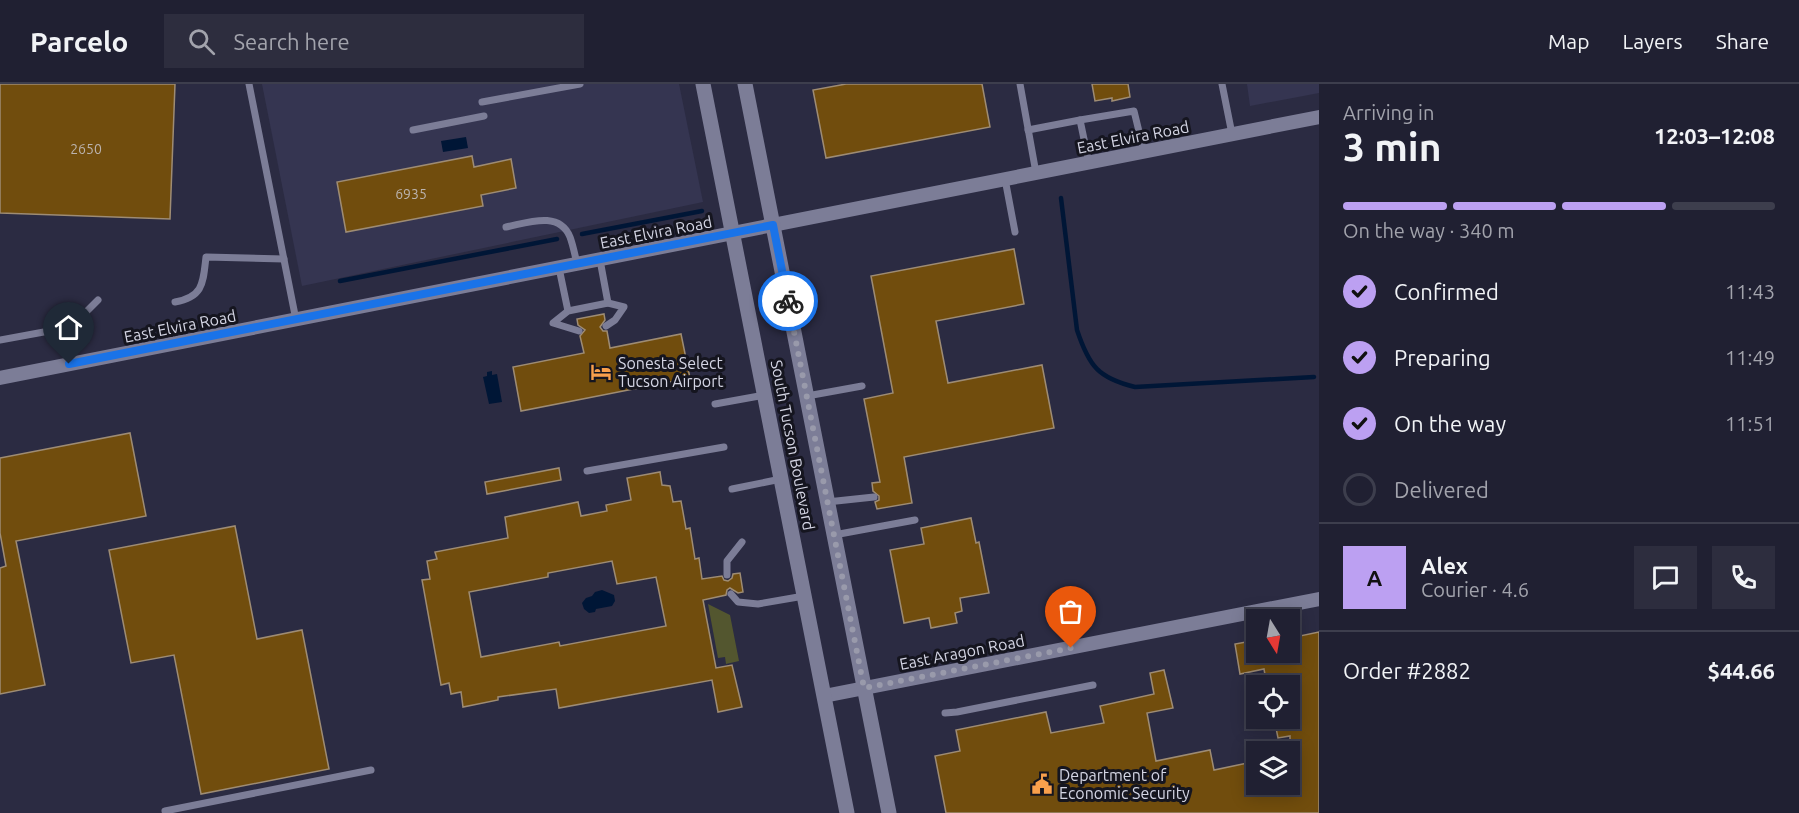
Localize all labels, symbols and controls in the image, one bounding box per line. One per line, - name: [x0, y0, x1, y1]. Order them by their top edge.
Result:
- search box: [164, 14, 584, 68]
- icon: search: [185, 25, 218, 58]
- text: Parcelo: [30, 26, 128, 57]
- text: Search here: [233, 29, 350, 54]
- text: Map: [1548, 29, 1589, 53]
- text: Layers: [1622, 29, 1683, 53]
- text: Share: [1716, 29, 1769, 53]
- text: Arriving in: [1343, 101, 1434, 124]
- street label: East Elvira Road: [1075, 117, 1191, 157]
- text: 12:03–12:08: [1654, 123, 1775, 148]
- text: 3 min: [1343, 125, 1442, 168]
- house number: 2650: [70, 141, 102, 157]
- house number: 6935: [395, 186, 427, 202]
- street label: East Elvira Road: [598, 212, 714, 252]
- text: On the way · 340 m: [1343, 219, 1515, 242]
- courier: [758, 271, 818, 331]
- icon: check: [1343, 275, 1376, 308]
- text: Confirmed: [1394, 279, 1499, 304]
- text: 11:43: [1725, 280, 1775, 303]
- icon: bike: [772, 285, 805, 318]
- pin: [43, 302, 94, 364]
- street label: East Elvira Road: [122, 306, 238, 346]
- icon: home: [52, 311, 85, 344]
- icon: check: [1343, 341, 1376, 374]
- text: Preparing: [1394, 345, 1491, 370]
- text: 11:49: [1725, 346, 1775, 369]
- place label: Sonesta Select Tucson Airport: [618, 354, 724, 390]
- street label: South Tucson Boulevard: [768, 358, 818, 532]
- hotel icon: Sonesta Select Tucson Airport: [589, 360, 613, 384]
- icon: check: [1343, 407, 1376, 440]
- text: On the way: [1394, 411, 1506, 436]
- text: 11:51: [1725, 412, 1775, 435]
- text: Delivered: [1394, 477, 1489, 502]
- button: chat: [1634, 546, 1697, 609]
- button: phone: [1712, 546, 1775, 609]
- text: Alex: [1421, 553, 1468, 578]
- text: A: [1367, 565, 1382, 590]
- text: Courier · 4.6: [1421, 578, 1529, 601]
- pin: [1045, 586, 1096, 648]
- icon: bag: [1054, 595, 1087, 628]
- north arrow: [1246, 609, 1300, 663]
- map controls: [1246, 609, 1300, 795]
- street label: East Aragon Road: [898, 631, 1026, 673]
- text: Order #2882: [1343, 658, 1471, 683]
- text: $44.66: [1708, 658, 1775, 683]
- button: locate: [1246, 675, 1300, 729]
- button: layers: [1246, 741, 1300, 795]
- place label: Department of Economic Security: [1059, 766, 1190, 802]
- public building icon: Department of Economic Security: [1030, 772, 1054, 796]

